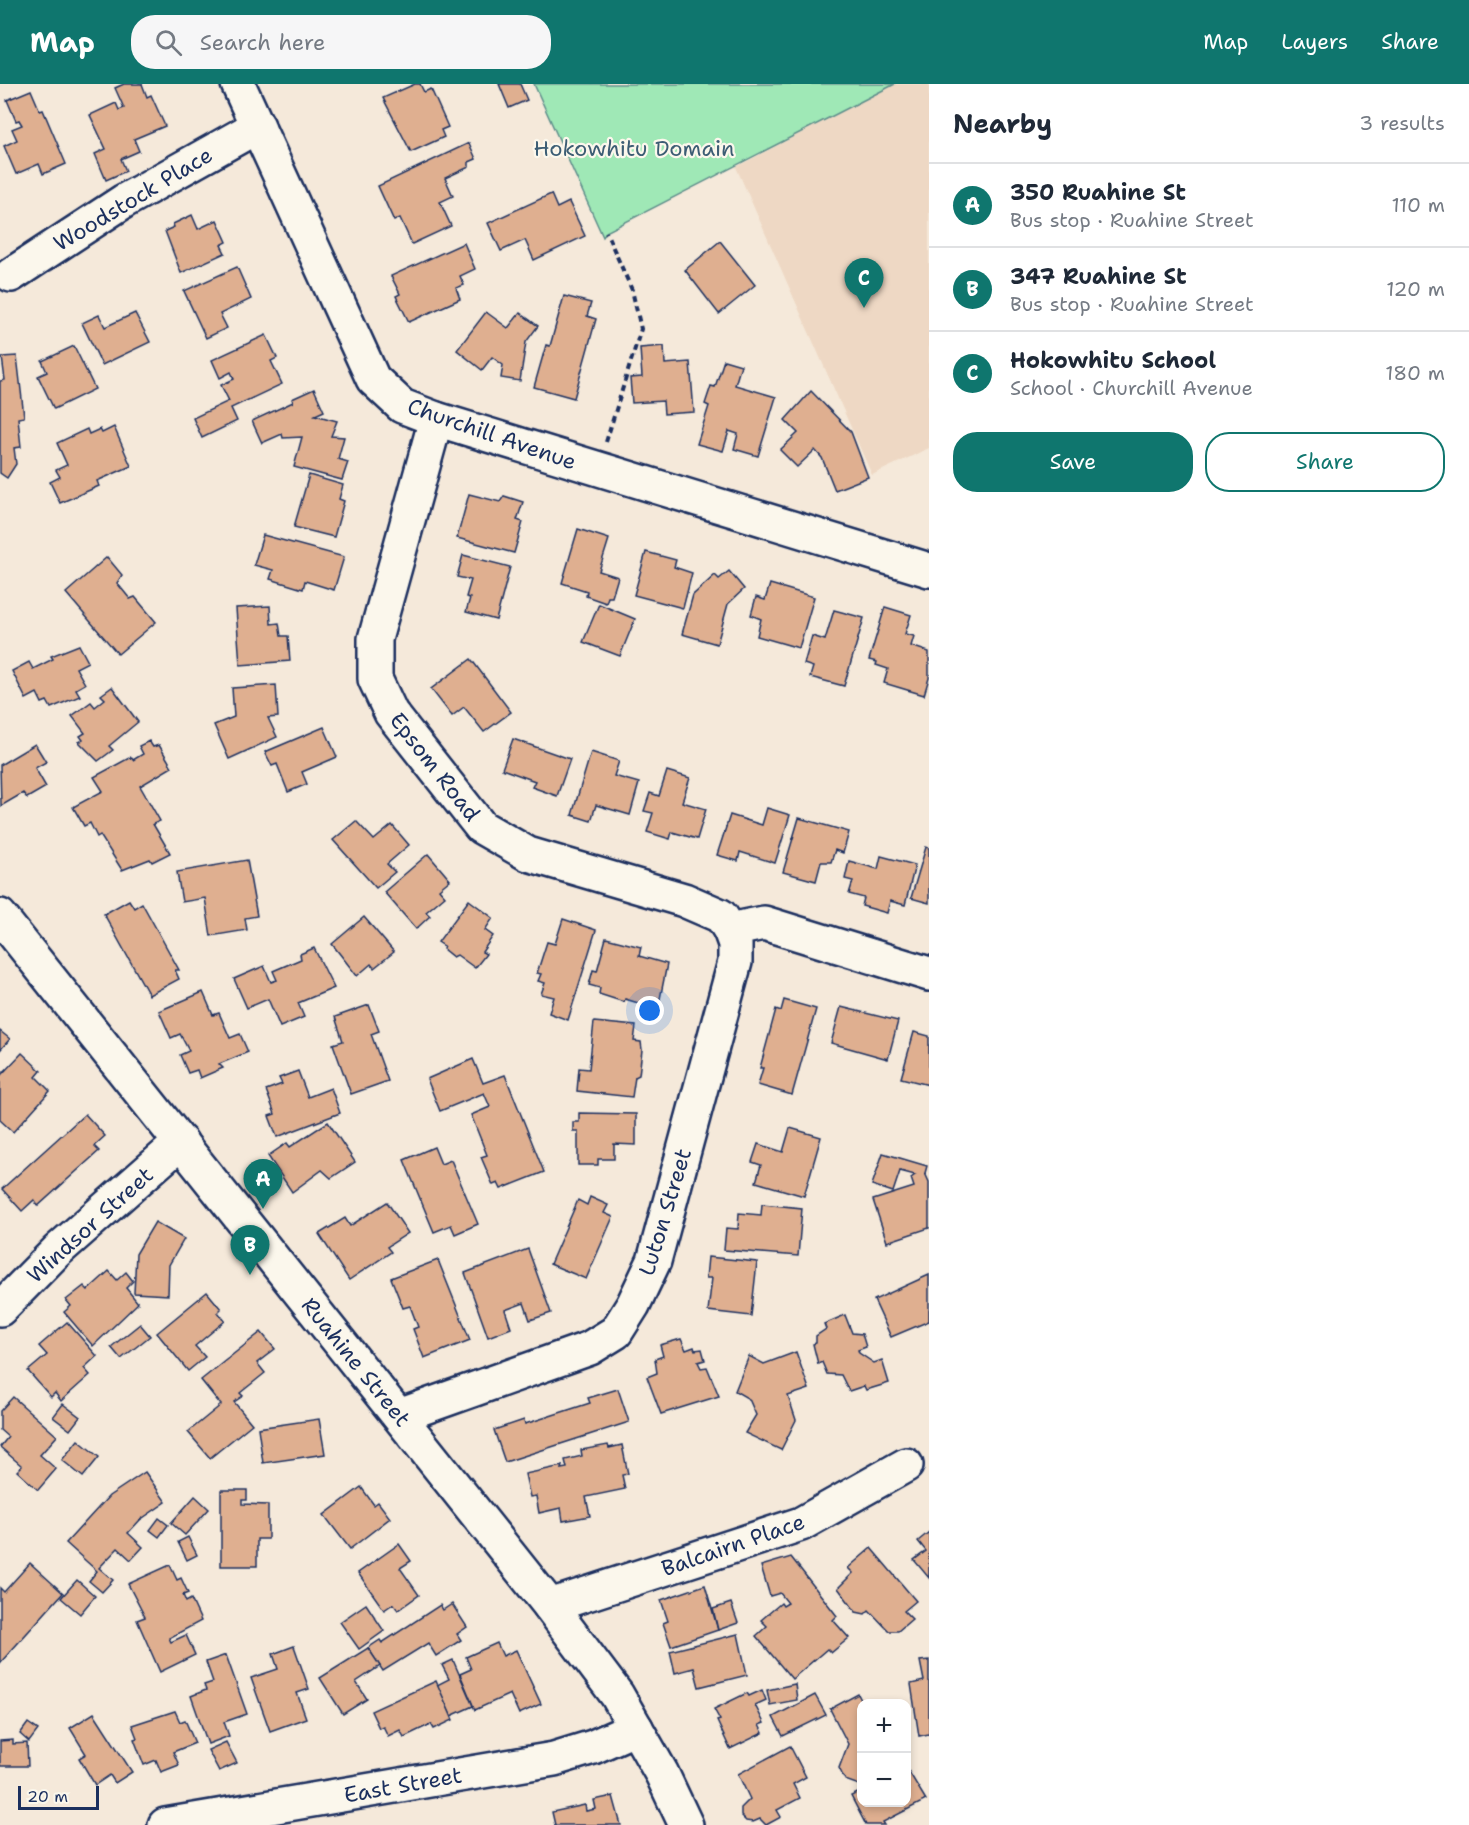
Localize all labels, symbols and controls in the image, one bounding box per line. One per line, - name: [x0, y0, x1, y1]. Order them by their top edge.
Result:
- search box: [131, 15, 551, 69]
- text: Map: [30, 23, 95, 61]
- icon: search: [152, 26, 185, 59]
- text: Search here: [200, 28, 325, 57]
- text: Map: [1203, 28, 1248, 56]
- text: Layers: [1281, 28, 1348, 56]
- text: Share: [1381, 28, 1439, 56]
- text: Nearby: [953, 106, 1052, 141]
- text: 3 results: [1359, 110, 1445, 136]
- park label: Hokowhitu Domain: [534, 134, 734, 163]
- street label: Woodstock Place: [48, 140, 218, 258]
- text: 350 Ruahine St: [1010, 178, 1186, 207]
- text: A: [965, 192, 980, 218]
- text: 110 m: [1391, 192, 1445, 218]
- text: Bus stop · Ruahine Street: [1010, 207, 1254, 233]
- pin: C: [844, 258, 884, 308]
- text: 347 Ruahine St: [1010, 262, 1187, 291]
- text: B: [966, 276, 979, 302]
- text: 120 m: [1386, 276, 1445, 302]
- text: Bus stop · Ruahine Street: [1010, 291, 1254, 317]
- text: Hokowhitu School: [1010, 346, 1216, 375]
- text: C: [966, 360, 979, 386]
- text: 180 m: [1385, 360, 1445, 386]
- text: School · Churchill Avenue: [1010, 375, 1253, 401]
- street label: Churchill Avenue: [404, 392, 580, 476]
- button: Save: [953, 432, 1193, 492]
- button: Share: [1205, 432, 1445, 492]
- street label: Epsom Road: [383, 707, 487, 827]
- your location: [635, 996, 664, 1025]
- street label: Luton Street: [632, 1145, 698, 1279]
- pin: A: [244, 1160, 282, 1209]
- street label: Windsor Street: [21, 1161, 159, 1289]
- pin: B: [230, 1226, 270, 1275]
- street label: Ruahine Street: [295, 1291, 417, 1433]
- street label: Balcairn Place: [658, 1507, 808, 1583]
- map controls: [857, 1699, 911, 1807]
- button: +: [857, 1699, 911, 1753]
- button: −: [857, 1753, 911, 1807]
- street label: East Street: [342, 1760, 464, 1810]
- scale bar: [18, 1783, 99, 1810]
- text: 20 m: [27, 1786, 68, 1807]

